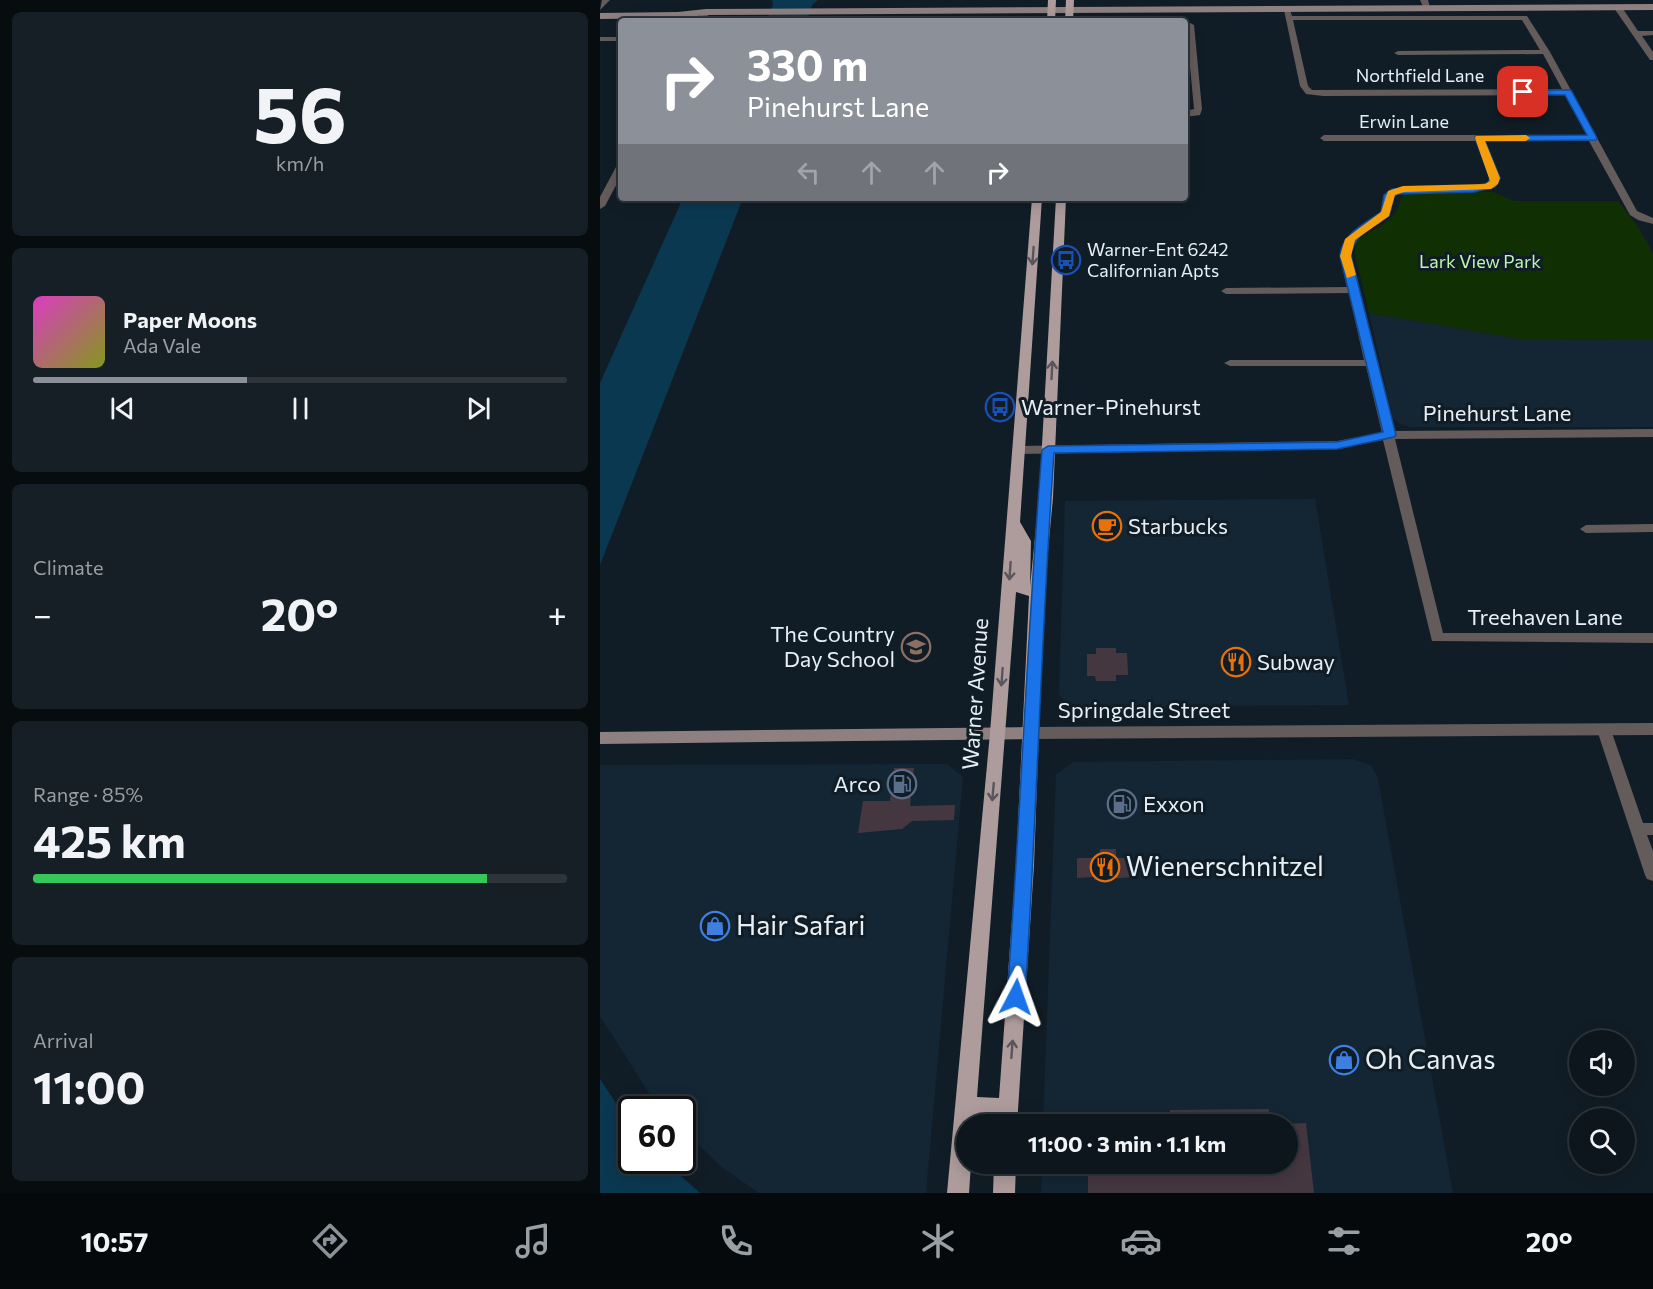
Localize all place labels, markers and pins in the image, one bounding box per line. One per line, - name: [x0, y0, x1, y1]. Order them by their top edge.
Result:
- pin: [1497, 66, 1548, 117]
- place label: Warner-Ent 6242 Californian Apts: [1087, 238, 1229, 281]
- bus stop icon: Warner-Ent 6242 Californian Apts: [1050, 244, 1082, 276]
- bus stop icon: Warner-Pinehurst: [984, 391, 1016, 423]
- place label: Warner-Pinehurst: [1021, 393, 1201, 420]
- cafe icon: Starbucks: [1091, 510, 1123, 542]
- place label: Starbucks: [1128, 512, 1228, 539]
- place label: The Country Day School: [770, 620, 895, 672]
- school or university icon: The Country Day School: [900, 631, 932, 663]
- restaurant icon: Subway: [1220, 646, 1252, 678]
- place label: Subway: [1257, 648, 1335, 675]
- fuel station icon: Arco: [886, 768, 918, 800]
- place label: Arco: [833, 770, 881, 797]
- fuel station icon: Exxon: [1106, 788, 1138, 820]
- place label: Exxon: [1143, 790, 1205, 817]
- place label: Wienerschnitzel: [1126, 849, 1324, 882]
- restaurant icon: Wienerschnitzel: [1089, 851, 1121, 883]
- place label: Hair Safari: [736, 908, 865, 941]
- shop icon: Hair Safari: [699, 910, 731, 942]
- place label: Oh Canvas: [1365, 1042, 1495, 1075]
- shop icon: Oh Canvas: [1328, 1044, 1360, 1076]

